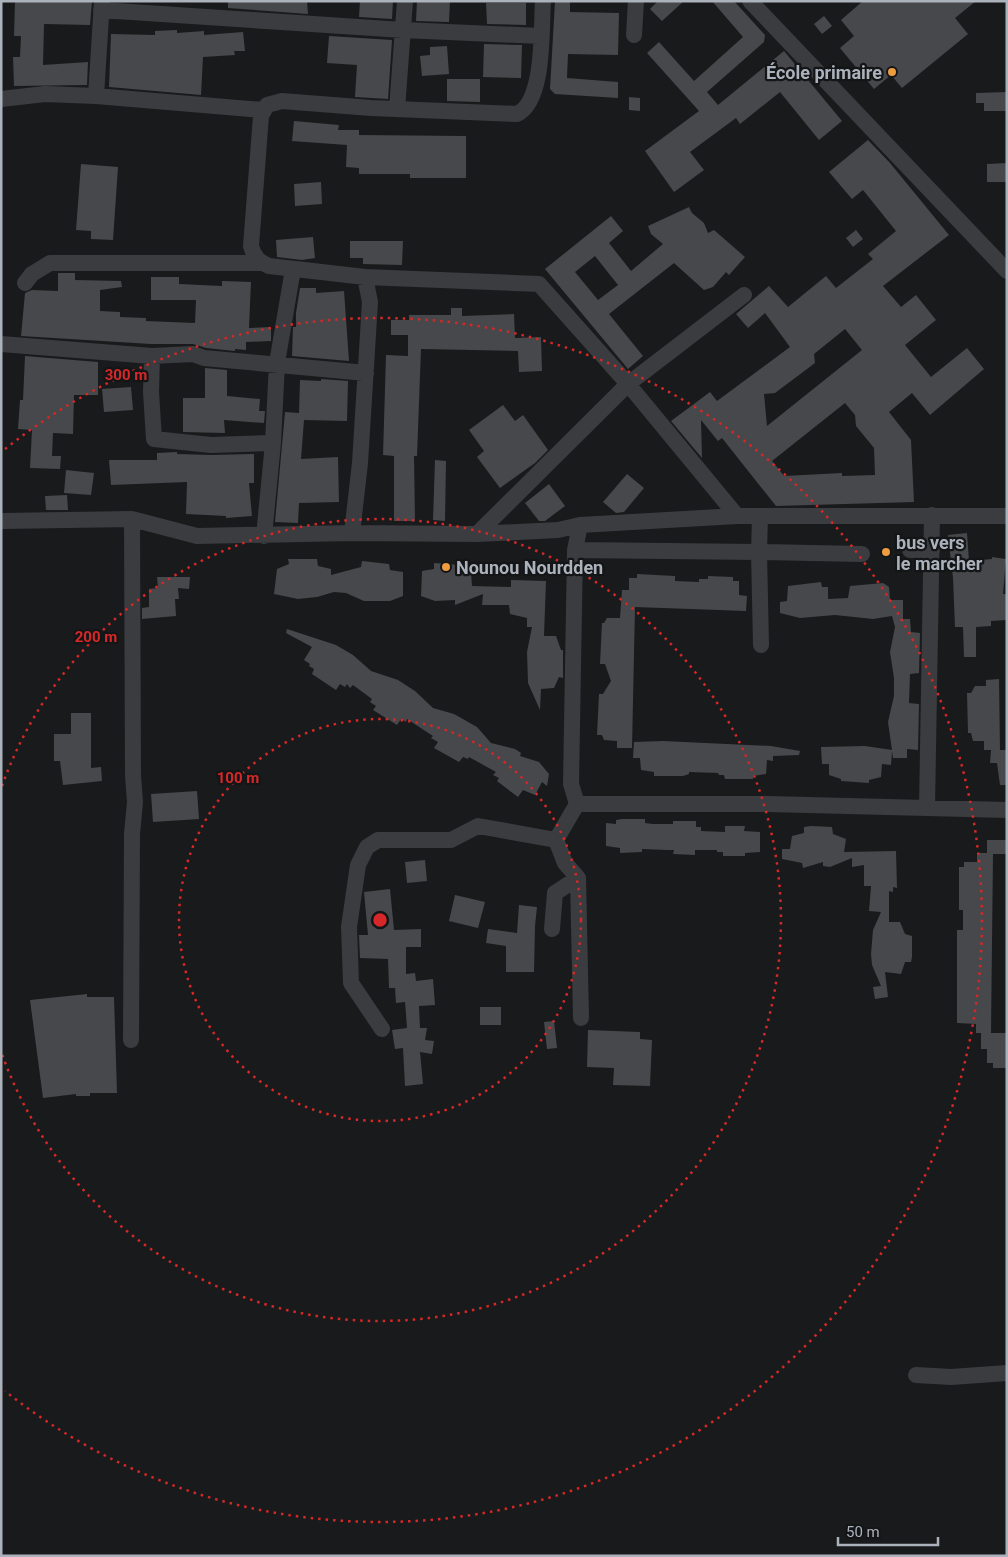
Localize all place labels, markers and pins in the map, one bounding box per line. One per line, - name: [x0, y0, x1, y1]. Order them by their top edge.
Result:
- place label: École primaire: [766, 62, 882, 83]
- marker: École primaire: [886, 66, 898, 78]
- place label: bus vers le marcher: [896, 532, 983, 574]
- marker: bus vers le marcher: [880, 546, 892, 558]
- place label: Nounou Nourdden: [456, 557, 603, 578]
- marker: Nounou Nourdden: [440, 561, 452, 573]
- centre of rings: [371, 911, 389, 929]

